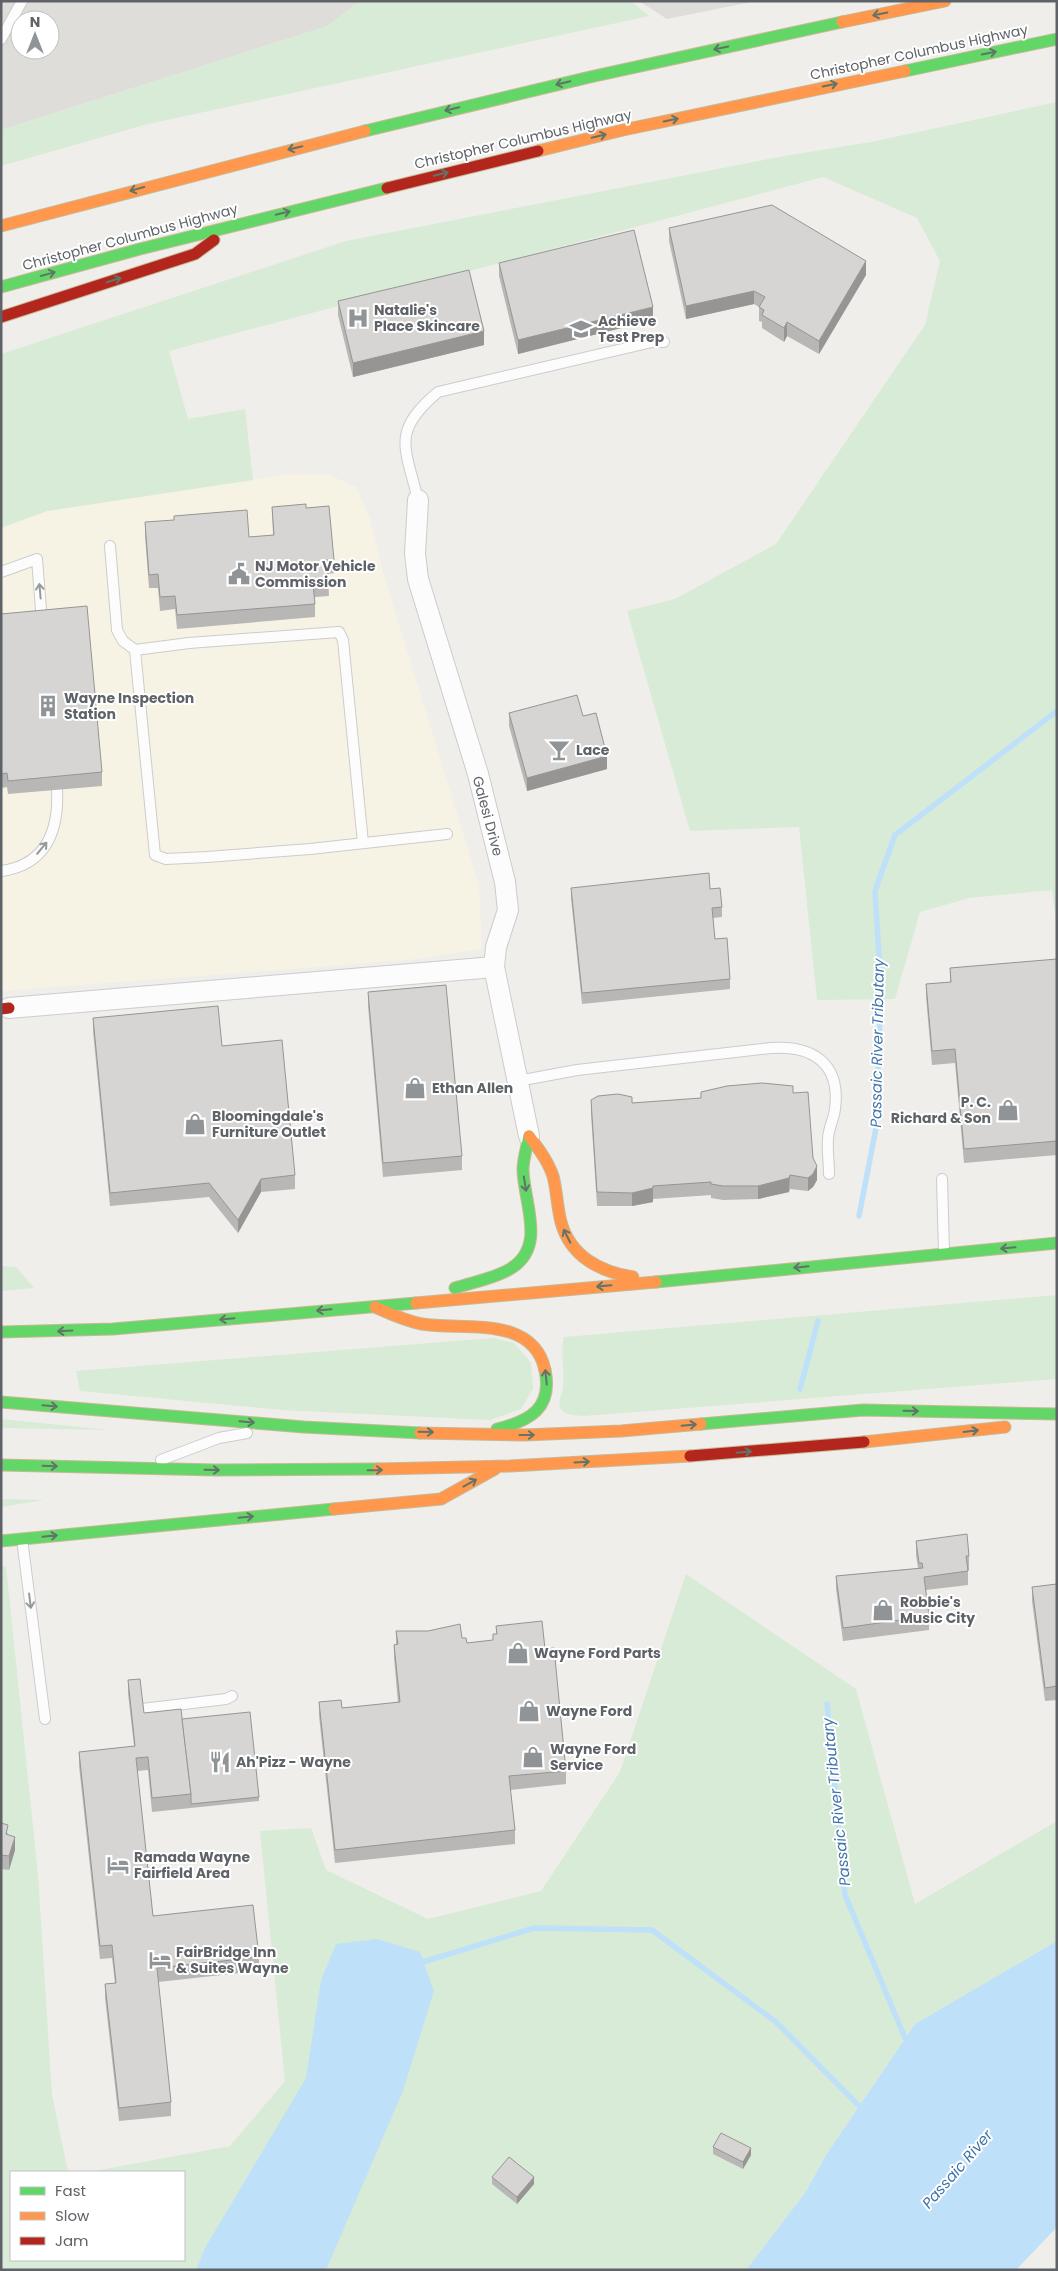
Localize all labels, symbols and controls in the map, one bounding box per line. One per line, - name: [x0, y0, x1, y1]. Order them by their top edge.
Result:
- north arrow: [10, 10, 60, 60]
- one-way arrow: [873, 10, 889, 20]
- text: N: [30, 12, 40, 32]
- street label: Christopher Columbus Highway: [808, 19, 1030, 85]
- one-way arrow: [714, 44, 730, 53]
- one-way arrow: [981, 48, 997, 57]
- one-way arrow: [555, 79, 571, 88]
- one-way arrow: [821, 80, 837, 90]
- street label: Christopher Columbus Highway: [412, 104, 634, 174]
- one-way arrow: [445, 105, 461, 114]
- one-way arrow: [663, 115, 679, 124]
- one-way arrow: [591, 131, 607, 140]
- one-way arrow: [287, 144, 303, 153]
- one-way arrow: [432, 169, 448, 178]
- one-way arrow: [130, 185, 146, 194]
- street label: Christopher Columbus Highway: [20, 199, 240, 275]
- one-way arrow: [275, 208, 291, 217]
- one-way arrow: [40, 269, 56, 278]
- one-way arrow: [106, 275, 121, 284]
- place label: Natalie's Place Skincare: [374, 300, 480, 336]
- hospital icon: Natalie's Place Skincare: [345, 305, 371, 331]
- place label: Achieve Test Prep: [598, 311, 665, 347]
- school or university icon: Achieve Test Prep: [568, 316, 594, 342]
- place label: NJ Motor Vehicle Commission: [255, 556, 376, 592]
- public building icon: NJ Motor Vehicle Commission: [226, 561, 252, 587]
- one-way arrow: [35, 584, 44, 600]
- place label: Wayne Inspection Station: [64, 688, 194, 724]
- building icon: Wayne Inspection Station: [35, 693, 61, 719]
- bar icon: Lace: [546, 737, 572, 763]
- place label: Lace: [576, 740, 610, 760]
- street label: Galesi Drive: [468, 774, 508, 859]
- one-way arrow: [37, 842, 48, 855]
- water label: Passaic River Tributary: [865, 958, 889, 1128]
- shop icon: Ethan Allen: [402, 1075, 428, 1101]
- place label: Ethan Allen: [432, 1078, 513, 1098]
- place label: P. C. Richard & Son: [891, 1092, 991, 1128]
- shop icon: P. C. Richard & Son: [995, 1097, 1021, 1123]
- place label: Bloomingdale's Furniture Outlet: [212, 1106, 326, 1142]
- shop icon: Bloomingdale's Furniture Outlet: [182, 1111, 208, 1137]
- one-way arrow: [520, 1175, 530, 1191]
- one-way arrow: [562, 1228, 572, 1243]
- one-way arrow: [1000, 1243, 1016, 1252]
- one-way arrow: [793, 1262, 809, 1272]
- one-way arrow: [596, 1281, 612, 1291]
- one-way arrow: [316, 1306, 332, 1315]
- one-way arrow: [219, 1314, 235, 1324]
- one-way arrow: [57, 1327, 73, 1336]
- one-way arrow: [541, 1369, 551, 1385]
- one-way arrow: [42, 1401, 58, 1411]
- one-way arrow: [903, 1406, 919, 1416]
- one-way arrow: [238, 1417, 254, 1427]
- one-way arrow: [681, 1420, 697, 1430]
- one-way arrow: [963, 1426, 979, 1436]
- one-way arrow: [418, 1428, 434, 1437]
- one-way arrow: [518, 1430, 534, 1440]
- one-way arrow: [736, 1447, 752, 1457]
- one-way arrow: [574, 1458, 590, 1467]
- one-way arrow: [42, 1461, 58, 1471]
- one-way arrow: [204, 1465, 220, 1475]
- one-way arrow: [367, 1465, 383, 1474]
- one-way arrow: [462, 1478, 477, 1488]
- one-way arrow: [238, 1512, 254, 1522]
- one-way arrow: [41, 1531, 57, 1541]
- place label: Robbie's Music City: [900, 1592, 975, 1628]
- one-way arrow: [25, 1593, 35, 1609]
- shop icon: Robbie's Music City: [870, 1597, 896, 1623]
- shop icon: Wayne Ford Parts: [505, 1640, 531, 1666]
- place label: Wayne Ford Parts: [534, 1643, 661, 1663]
- shop icon: Wayne Ford: [516, 1698, 542, 1724]
- place label: Wayne Ford: [546, 1701, 632, 1721]
- water label: Passaic River Tributary: [817, 1716, 855, 1887]
- place label: Wayne Ford Service: [550, 1739, 636, 1775]
- shop icon: Wayne Ford Service: [520, 1744, 546, 1770]
- restaurant icon: Ah'Pizz - Wayne: [207, 1749, 233, 1775]
- place label: Ah'Pizz - Wayne: [236, 1752, 351, 1772]
- place label: Ramada Wayne Fairfield Area: [134, 1847, 250, 1883]
- hotel icon: Ramada Wayne Fairfield Area: [105, 1852, 131, 1878]
- place label: FairBridge Inn & Suites Wayne: [176, 1942, 289, 1978]
- hotel icon: FairBridge Inn & Suites Wayne: [147, 1947, 173, 1973]
- water label: Passaic River: [917, 2125, 997, 2213]
- legend: [10, 2171, 185, 2261]
- text: Fast: [55, 2180, 86, 2201]
- text: Slow: [55, 2205, 90, 2226]
- text: Jam: [55, 2230, 89, 2251]

